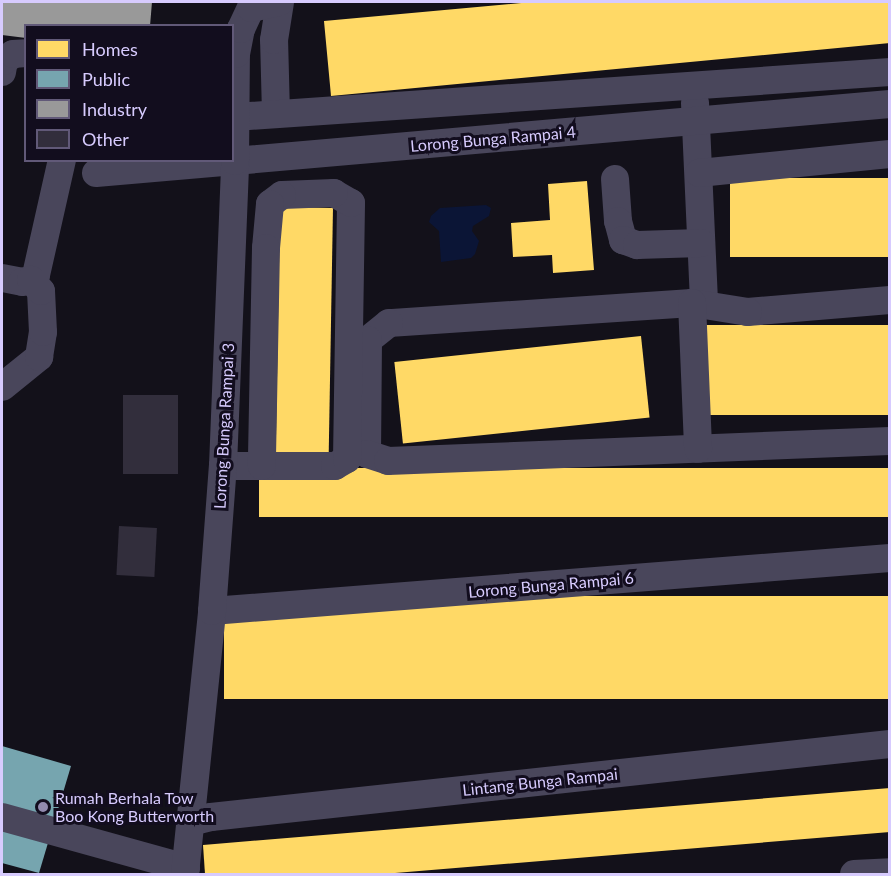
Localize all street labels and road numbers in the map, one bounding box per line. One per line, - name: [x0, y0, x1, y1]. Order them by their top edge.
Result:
- street label: Lorong Bunga Rampai 4: [409, 122, 577, 156]
- street label: Lorong Bunga Rampai 3: [210, 343, 238, 509]
- street label: Lorong Bunga Rampai 6: [467, 568, 635, 602]
- street label: Lintang Bunga Rampai: [461, 764, 619, 800]

